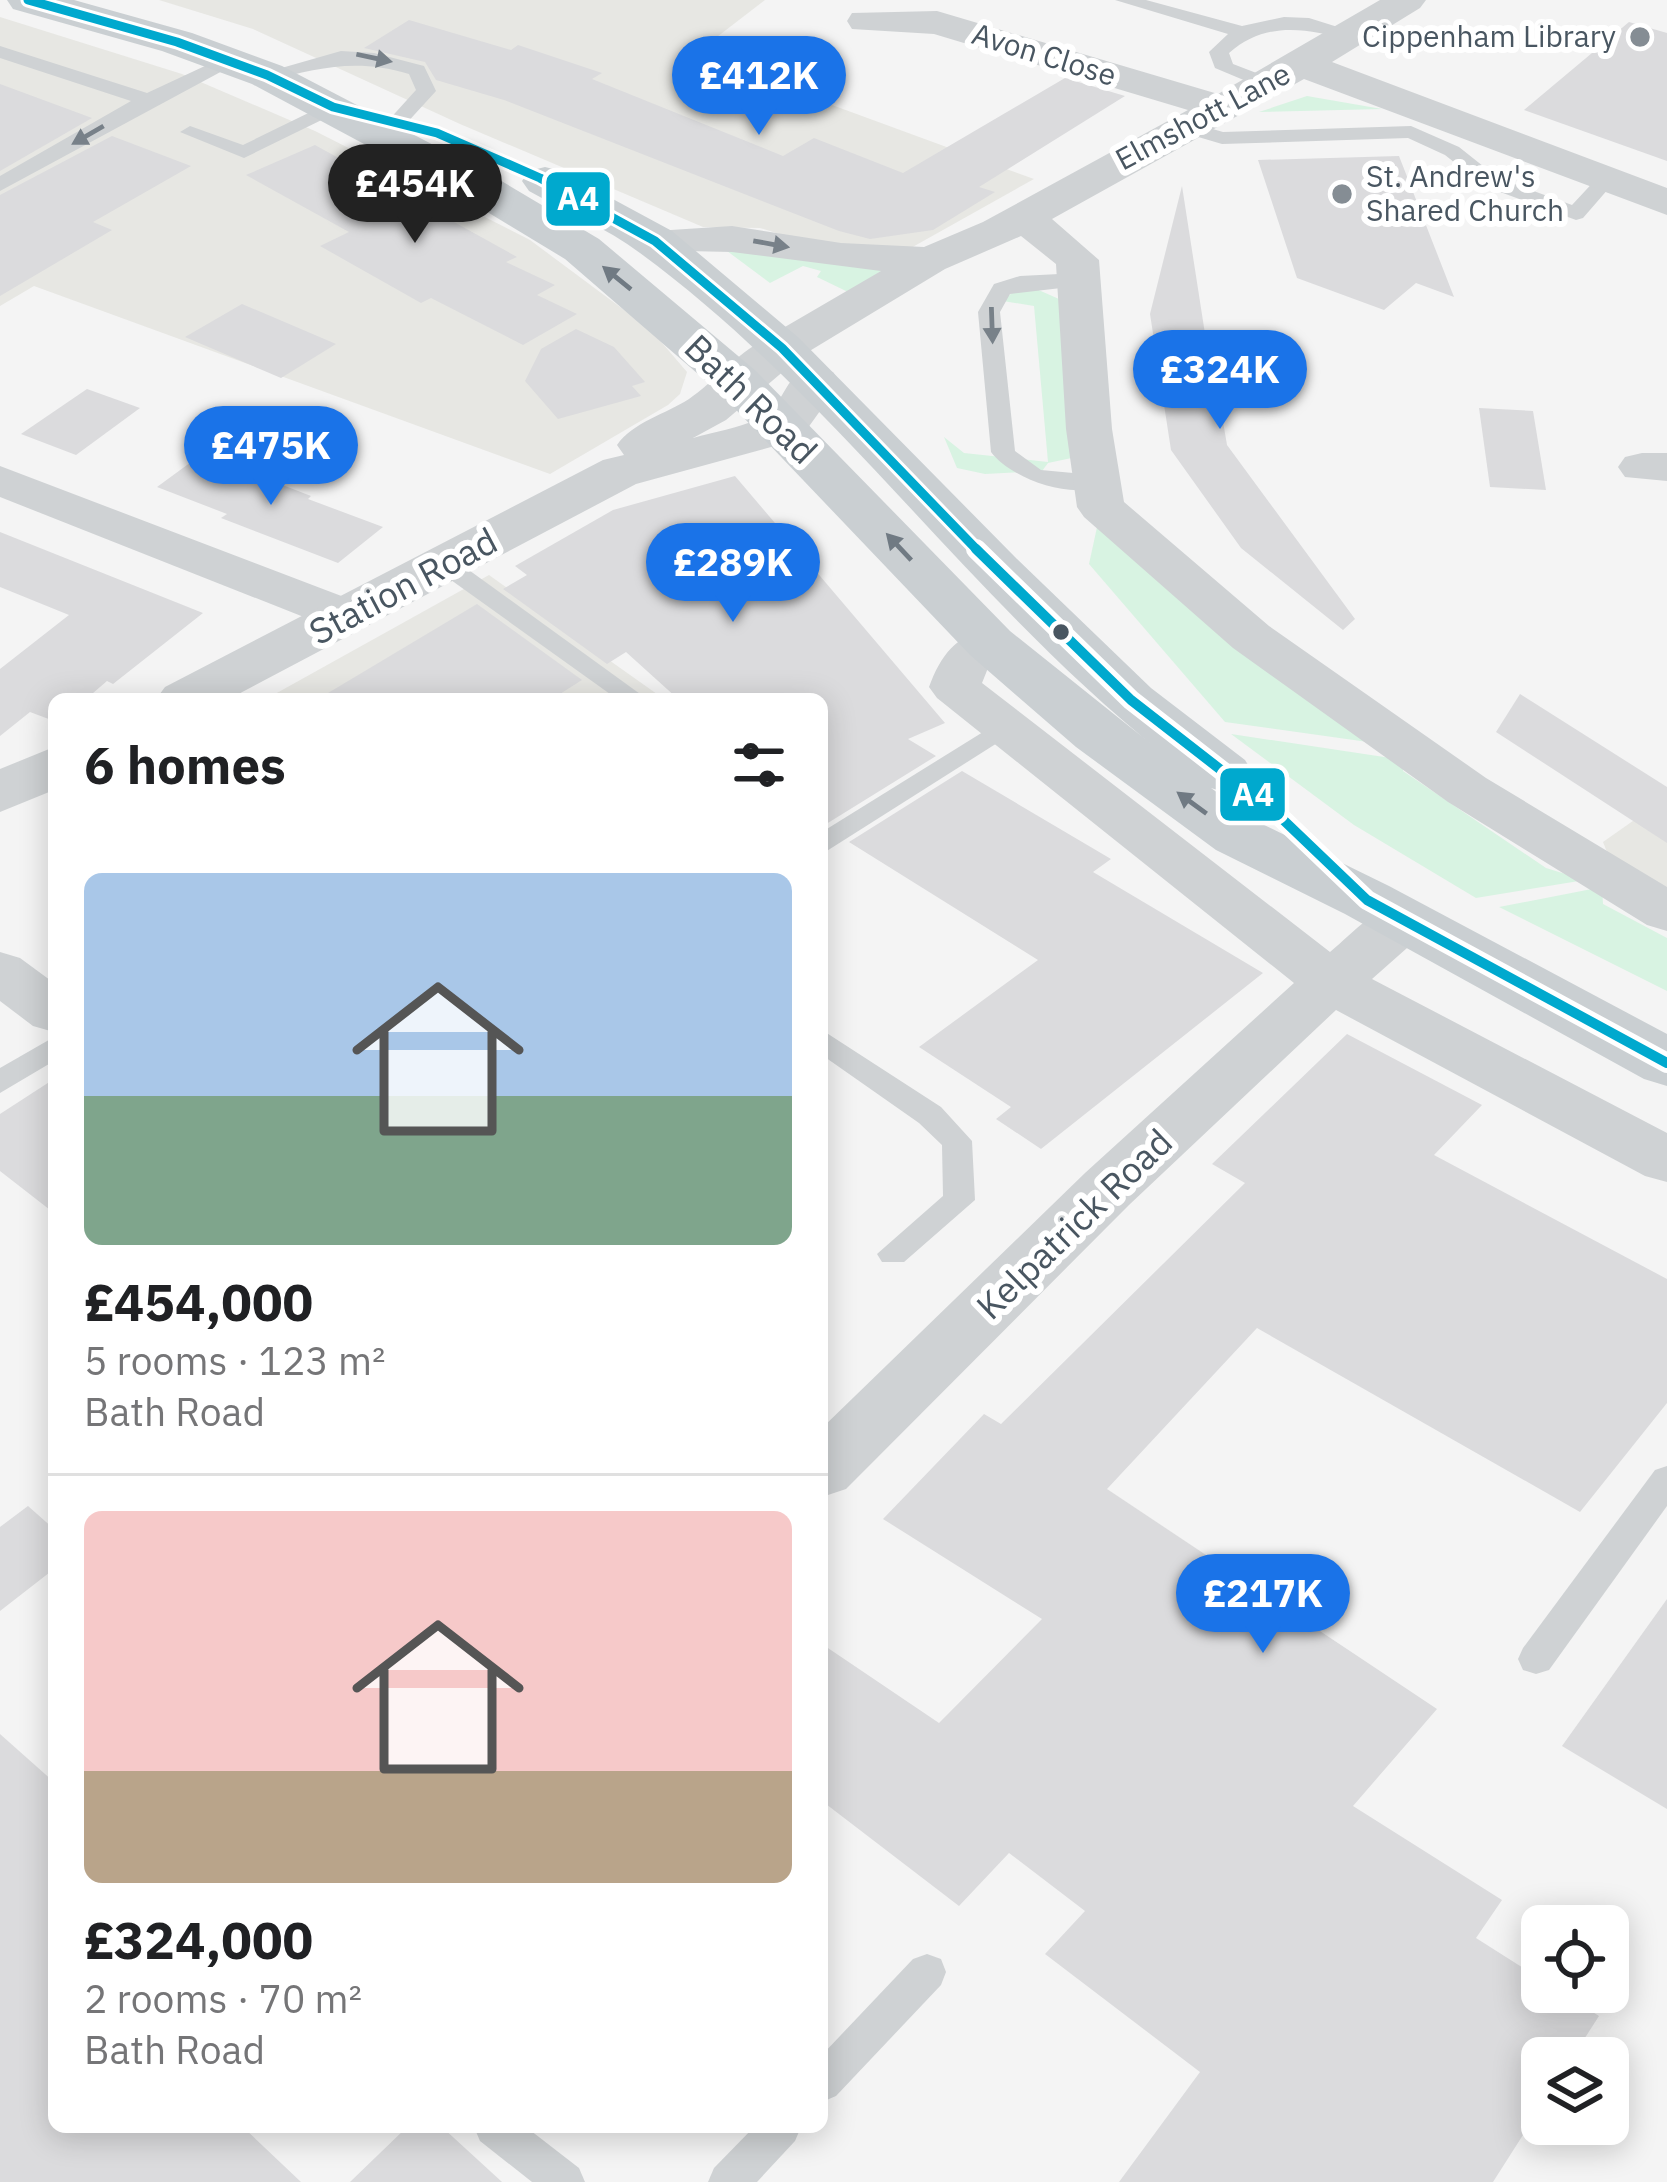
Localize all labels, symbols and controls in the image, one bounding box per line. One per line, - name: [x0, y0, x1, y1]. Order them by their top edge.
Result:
- street label: Avon Close: [968, 13, 1121, 94]
- place label: Cippenham Library: [1362, 16, 1616, 55]
- marker: Cippenham Library: [1627, 24, 1653, 50]
- pin: £412K: [675, 36, 843, 138]
- text: £412K: [699, 49, 819, 100]
- one-way arrow: [355, 50, 393, 69]
- street label: Elmshott Lane: [1108, 53, 1297, 178]
- one-way arrow: [71, 124, 105, 145]
- pin: £454K: [331, 144, 499, 246]
- place label: St. Andrew's Shared Church: [1366, 156, 1564, 229]
- text: £454K: [355, 157, 475, 208]
- line badge: A4: [544, 170, 612, 228]
- text: A4: [557, 176, 599, 219]
- marker: St. Andrew's Shared Church: [1329, 181, 1355, 207]
- one-way arrow: [753, 235, 791, 253]
- one-way arrow: [602, 266, 633, 291]
- one-way arrow: [983, 306, 1002, 344]
- street label: Bath Road: [675, 324, 828, 474]
- pin: £324K: [1136, 330, 1304, 432]
- text: £324K: [1160, 343, 1280, 394]
- pin: £475K: [187, 406, 355, 508]
- text: £475K: [211, 419, 331, 470]
- street label: Station Road: [301, 516, 505, 655]
- pin: £289K: [649, 523, 817, 625]
- one-way arrow: [885, 533, 913, 562]
- text: £289K: [673, 536, 793, 587]
- unlabelled marker: [1050, 621, 1072, 643]
- text: 6 homes: [84, 732, 286, 798]
- icon: filters: [726, 732, 792, 798]
- line badge: A4: [1218, 766, 1287, 823]
- text: A4: [1232, 772, 1274, 815]
- one-way arrow: [1176, 792, 1208, 815]
- icon: home: [330, 951, 546, 1167]
- street label: Kelpatrick Road: [966, 1118, 1182, 1329]
- text: £454,000: [84, 1269, 313, 1335]
- text: 5 rooms · 123 m²: [84, 1335, 386, 1386]
- text: Bath Road: [84, 1386, 265, 1437]
- pin: £217K: [1179, 1554, 1347, 1656]
- text: £217K: [1203, 1567, 1323, 1618]
- icon: home: [330, 1589, 546, 1805]
- map controls: [1521, 1905, 1629, 2145]
- button: locate: [1521, 1905, 1629, 2013]
- text: £324,000: [84, 1907, 313, 1973]
- text: 2 rooms · 70 m²: [84, 1973, 362, 2024]
- text: Bath Road: [84, 2024, 265, 2075]
- button: layers: [1521, 2037, 1629, 2145]

